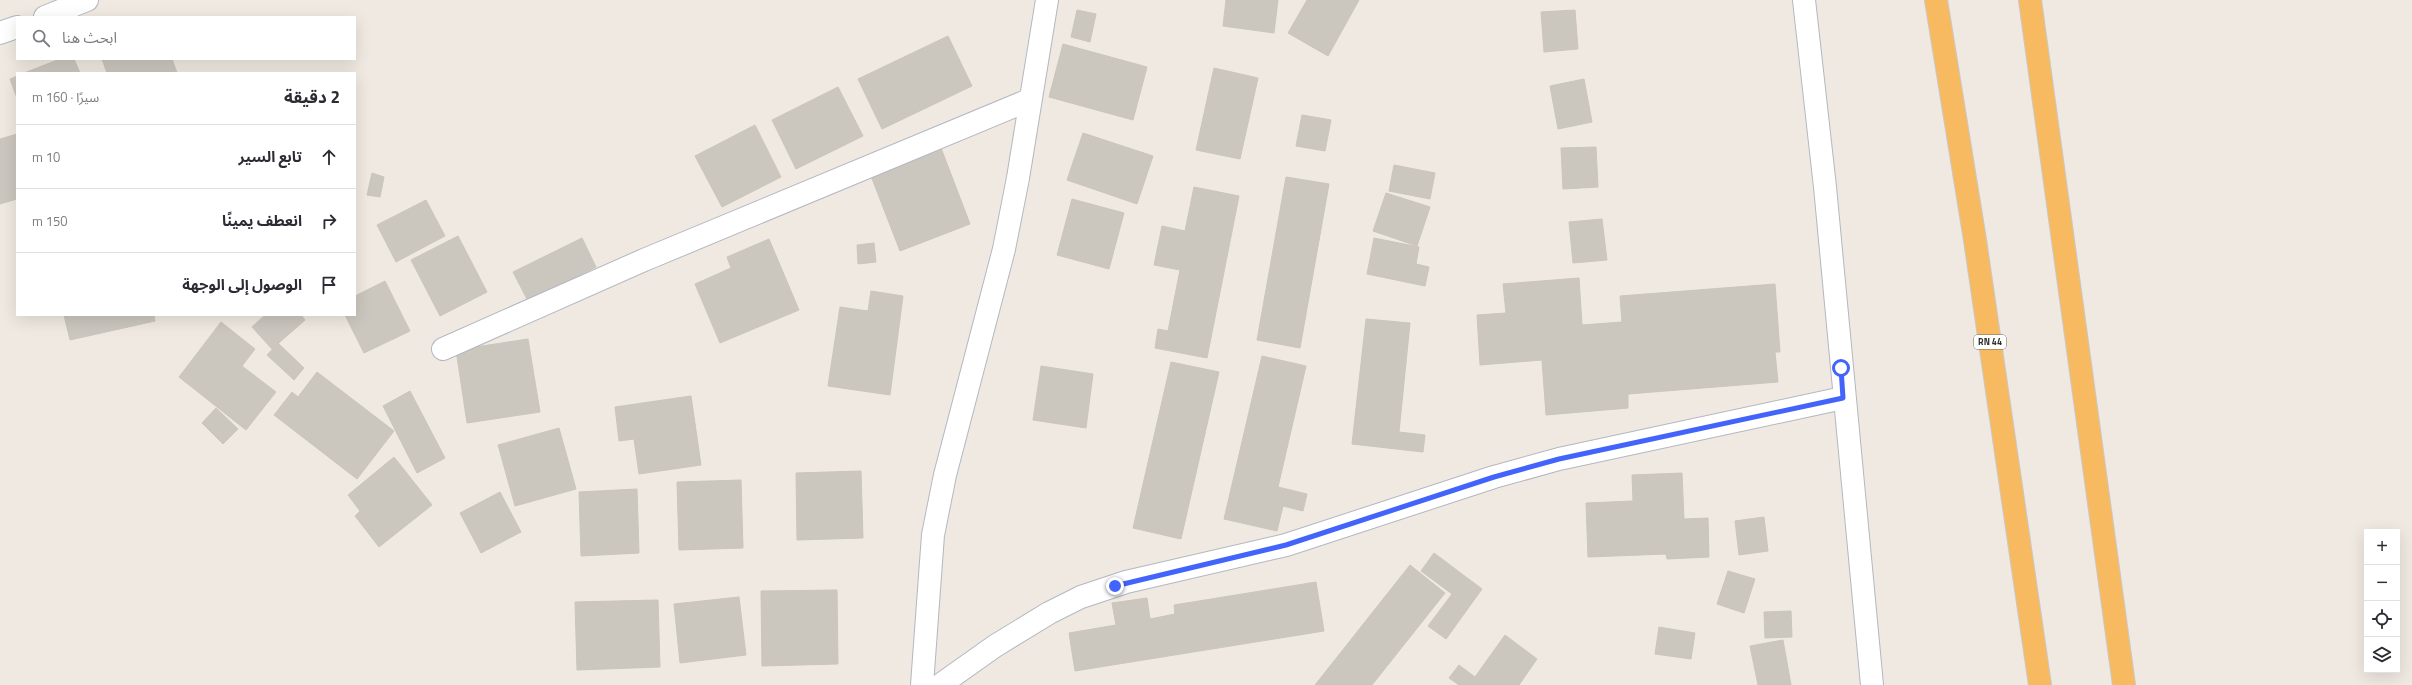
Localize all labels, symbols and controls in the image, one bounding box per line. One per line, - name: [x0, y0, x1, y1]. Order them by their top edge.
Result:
- search box: [16, 16, 356, 60]
- text: ابحث هنا: [62, 26, 117, 49]
- icon: search: [30, 27, 52, 49]
- text: 2 دقيقة: [284, 84, 340, 110]
- text: سيرًا · 160 m: [32, 87, 99, 107]
- text: تابع السير: [239, 145, 302, 168]
- icon: ahead: [318, 146, 340, 168]
- text: 10 m: [32, 147, 60, 167]
- text: انعطف يمينًا: [222, 209, 302, 232]
- icon: right: [318, 210, 340, 232]
- text: 150 m: [32, 211, 68, 231]
- text: الوصول إلى الوجهة: [182, 273, 302, 296]
- icon: arrive: [318, 274, 340, 296]
- road number: RN 44: [1974, 335, 2006, 349]
- route start: [1832, 359, 1850, 377]
- map controls: [2364, 529, 2400, 673]
- button: +: [2364, 529, 2400, 565]
- button: −: [2364, 565, 2400, 601]
- route end: [1106, 577, 1124, 595]
- button: locate: [2364, 601, 2400, 637]
- button: layers: [2364, 637, 2400, 673]

